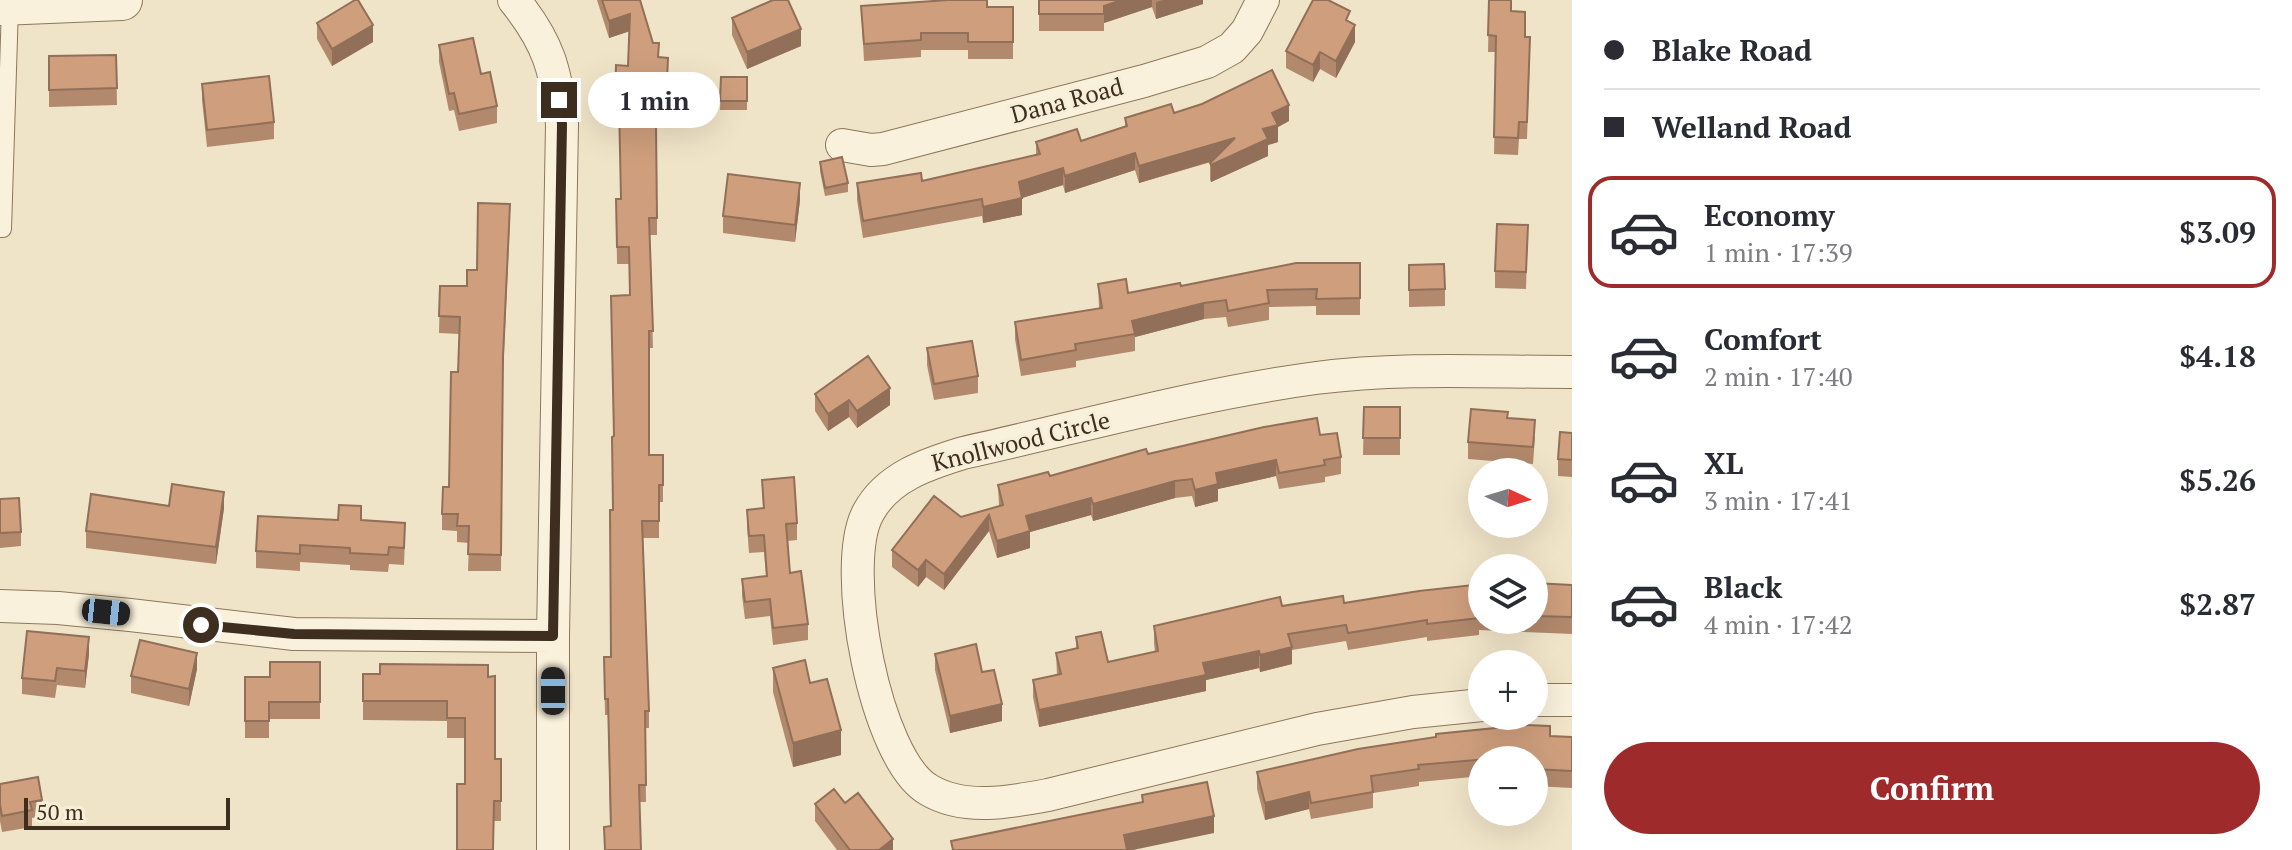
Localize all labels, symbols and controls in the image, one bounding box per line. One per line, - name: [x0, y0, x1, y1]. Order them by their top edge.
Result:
- text: Blake Road: [1652, 30, 1812, 70]
- street label: Dana Road: [1007, 70, 1126, 130]
- callout: 1 min: [587, 72, 719, 128]
- route end: [541, 82, 577, 118]
- text: 1 min: [618, 83, 690, 117]
- text: Welland Road: [1652, 107, 1852, 147]
- text: Economy: [1704, 195, 1835, 235]
- icon: car: [1608, 196, 1680, 268]
- text: $3.09: [2179, 212, 2256, 252]
- text: 1 min · 17:39: [1704, 235, 1853, 269]
- text: Comfort: [1704, 319, 1822, 359]
- icon: car: [1608, 320, 1680, 392]
- text: $4.18: [2179, 336, 2256, 376]
- text: 2 min · 17:40: [1704, 359, 1853, 393]
- street label: Knollwood Circle: [928, 403, 1113, 479]
- text: XL: [1704, 443, 1743, 483]
- icon: car: [1608, 444, 1680, 516]
- north arrow: [1468, 458, 1548, 538]
- map controls: [1468, 458, 1548, 826]
- text: $5.26: [2179, 460, 2256, 500]
- text: 3 min · 17:41: [1704, 483, 1853, 517]
- button: layers: [1468, 554, 1548, 634]
- text: Black: [1704, 567, 1782, 607]
- icon: car: [1608, 568, 1680, 640]
- text: $2.87: [2179, 584, 2256, 624]
- car: [81, 598, 131, 626]
- route start: [183, 607, 219, 643]
- text: 4 min · 17:42: [1704, 607, 1853, 641]
- button: +: [1468, 650, 1548, 730]
- car: [541, 667, 565, 715]
- button: Confirm: [1604, 742, 2260, 834]
- button: −: [1468, 746, 1548, 826]
- scale bar: [24, 794, 230, 830]
- text: 50 m: [36, 797, 84, 826]

